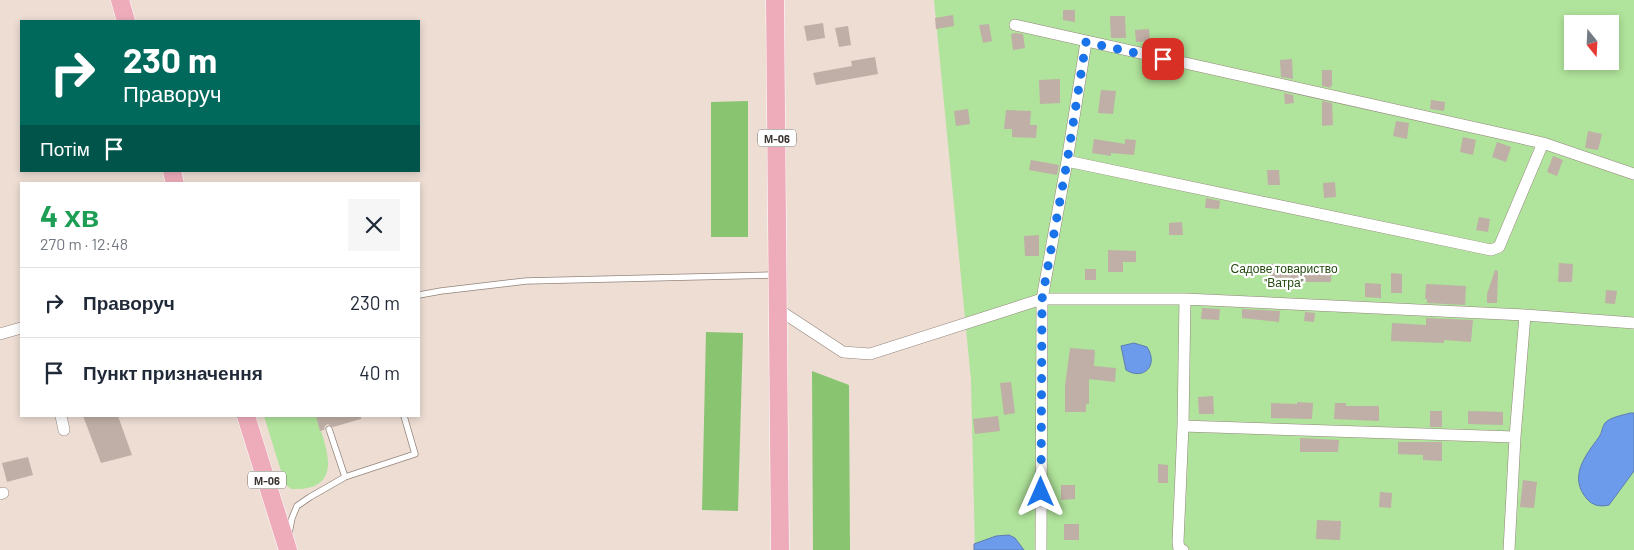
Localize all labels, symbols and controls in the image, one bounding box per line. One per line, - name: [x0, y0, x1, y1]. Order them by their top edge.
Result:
- north arrow: [1564, 15, 1619, 70]
- map controls: [1564, 15, 1619, 70]
- text: 230 m: [123, 38, 217, 80]
- pin: [1142, 38, 1184, 80]
- icon: right: [40, 40, 105, 105]
- icon: arrive: [1149, 45, 1177, 73]
- text: Праворуч: [123, 80, 221, 106]
- road number: М-06: [758, 130, 796, 146]
- icon: arrive: [100, 135, 128, 163]
- text: Потім: [40, 137, 90, 160]
- text: 4 хв: [40, 197, 99, 233]
- button: close: [348, 199, 400, 251]
- text: 270 m · 12:48: [40, 234, 128, 253]
- park label: Садове товариство "Ватра": [1230, 261, 1338, 290]
- icon: right: [40, 289, 68, 317]
- text: Праворуч: [83, 291, 175, 314]
- text: 230 m: [350, 291, 400, 314]
- icon: arrive: [40, 359, 68, 387]
- text: Пункт призначення: [83, 361, 263, 384]
- text: 40 m: [359, 361, 400, 384]
- position arrow: [1014, 465, 1066, 517]
- road number: М-06: [248, 472, 286, 488]

